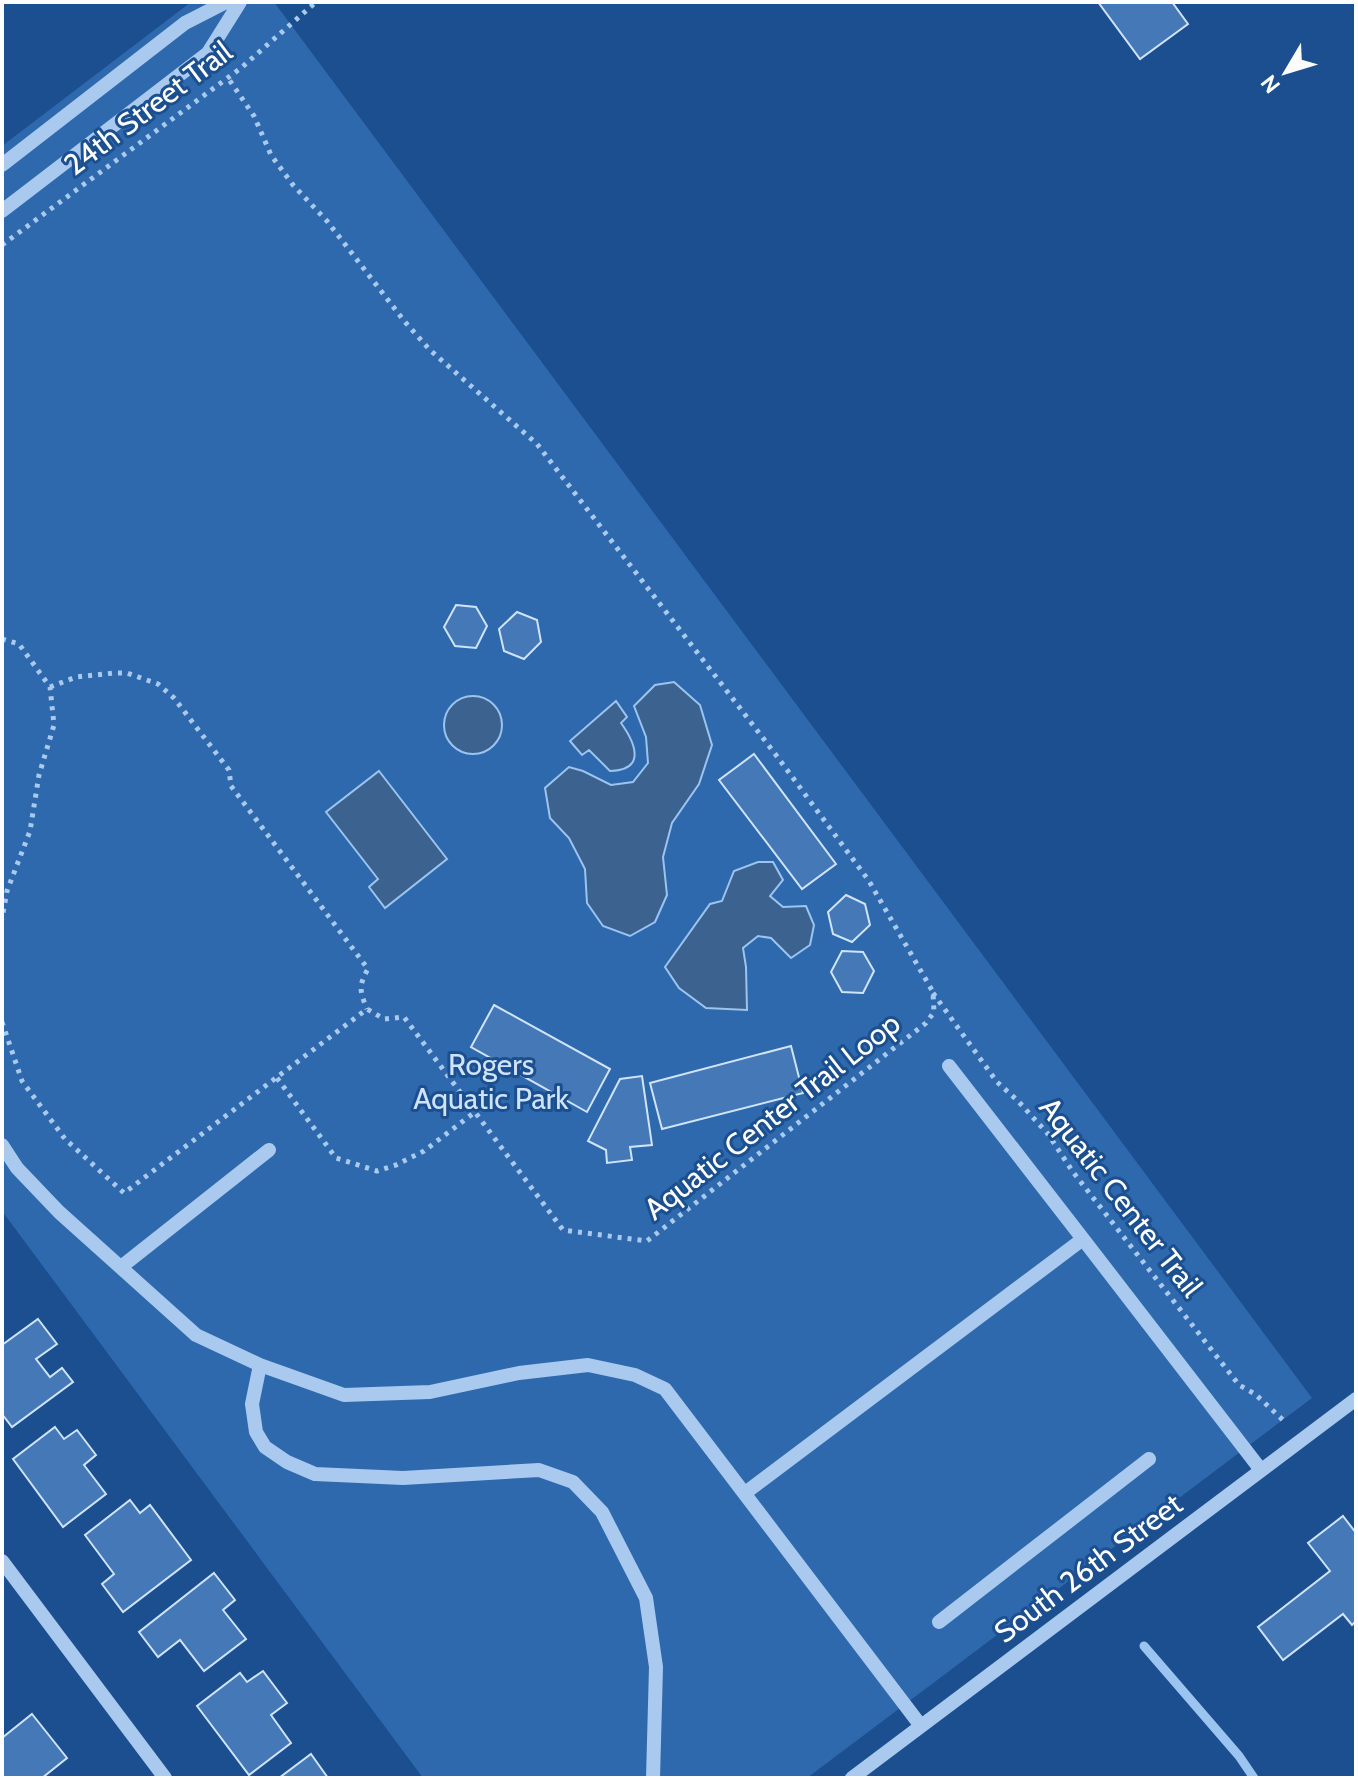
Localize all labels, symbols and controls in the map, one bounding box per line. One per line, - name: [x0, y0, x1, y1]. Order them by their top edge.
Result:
- north arrow: [1246, 32, 1326, 112]
- street label: 24th Street Trail: [57, 33, 239, 183]
- text: N: [1255, 70, 1286, 98]
- street label: Aquatic Center Trail Loop: [637, 1005, 907, 1227]
- park label: Rogers Aquatic Park: [413, 1046, 569, 1117]
- street label: Aquatic Center Trail: [1031, 1090, 1211, 1304]
- street label: South 26th Street: [987, 1485, 1189, 1651]

